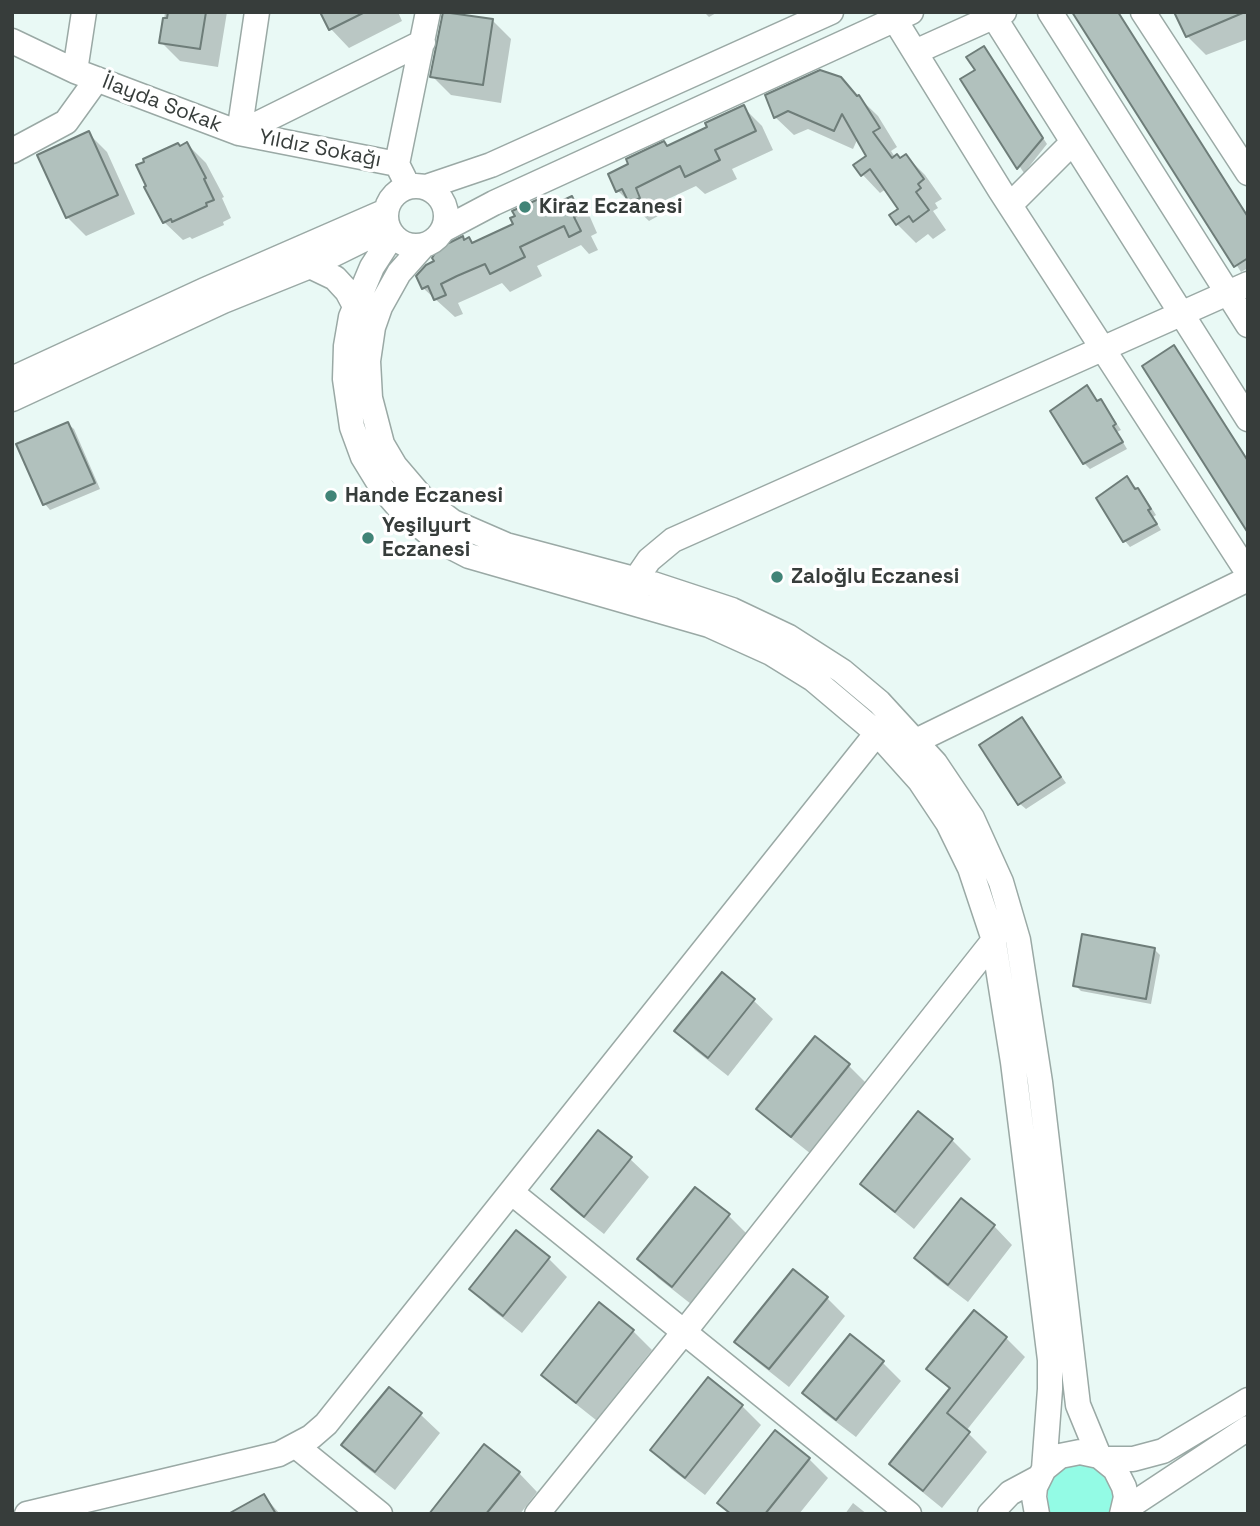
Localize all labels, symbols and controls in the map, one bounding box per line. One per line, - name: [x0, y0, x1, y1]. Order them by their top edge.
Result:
- street label: İlayda Sokak: [99, 70, 225, 138]
- street label: Yıldız Sokağı: [257, 125, 383, 173]
- place label: Kiraz Eczanesi: [539, 194, 683, 220]
- marker: Kiraz Eczanesi: [517, 199, 533, 215]
- place label: Hande Eczanesi: [345, 483, 503, 509]
- marker: Hande Eczanesi: [323, 488, 339, 504]
- place label: Yeşilyurt Eczanesi: [382, 513, 471, 563]
- marker: Yeşilyurt Eczanesi: [360, 530, 376, 546]
- place label: Zaloğlu Eczanesi: [791, 564, 959, 590]
- marker: Zaloğlu Eczanesi: [769, 569, 785, 585]

